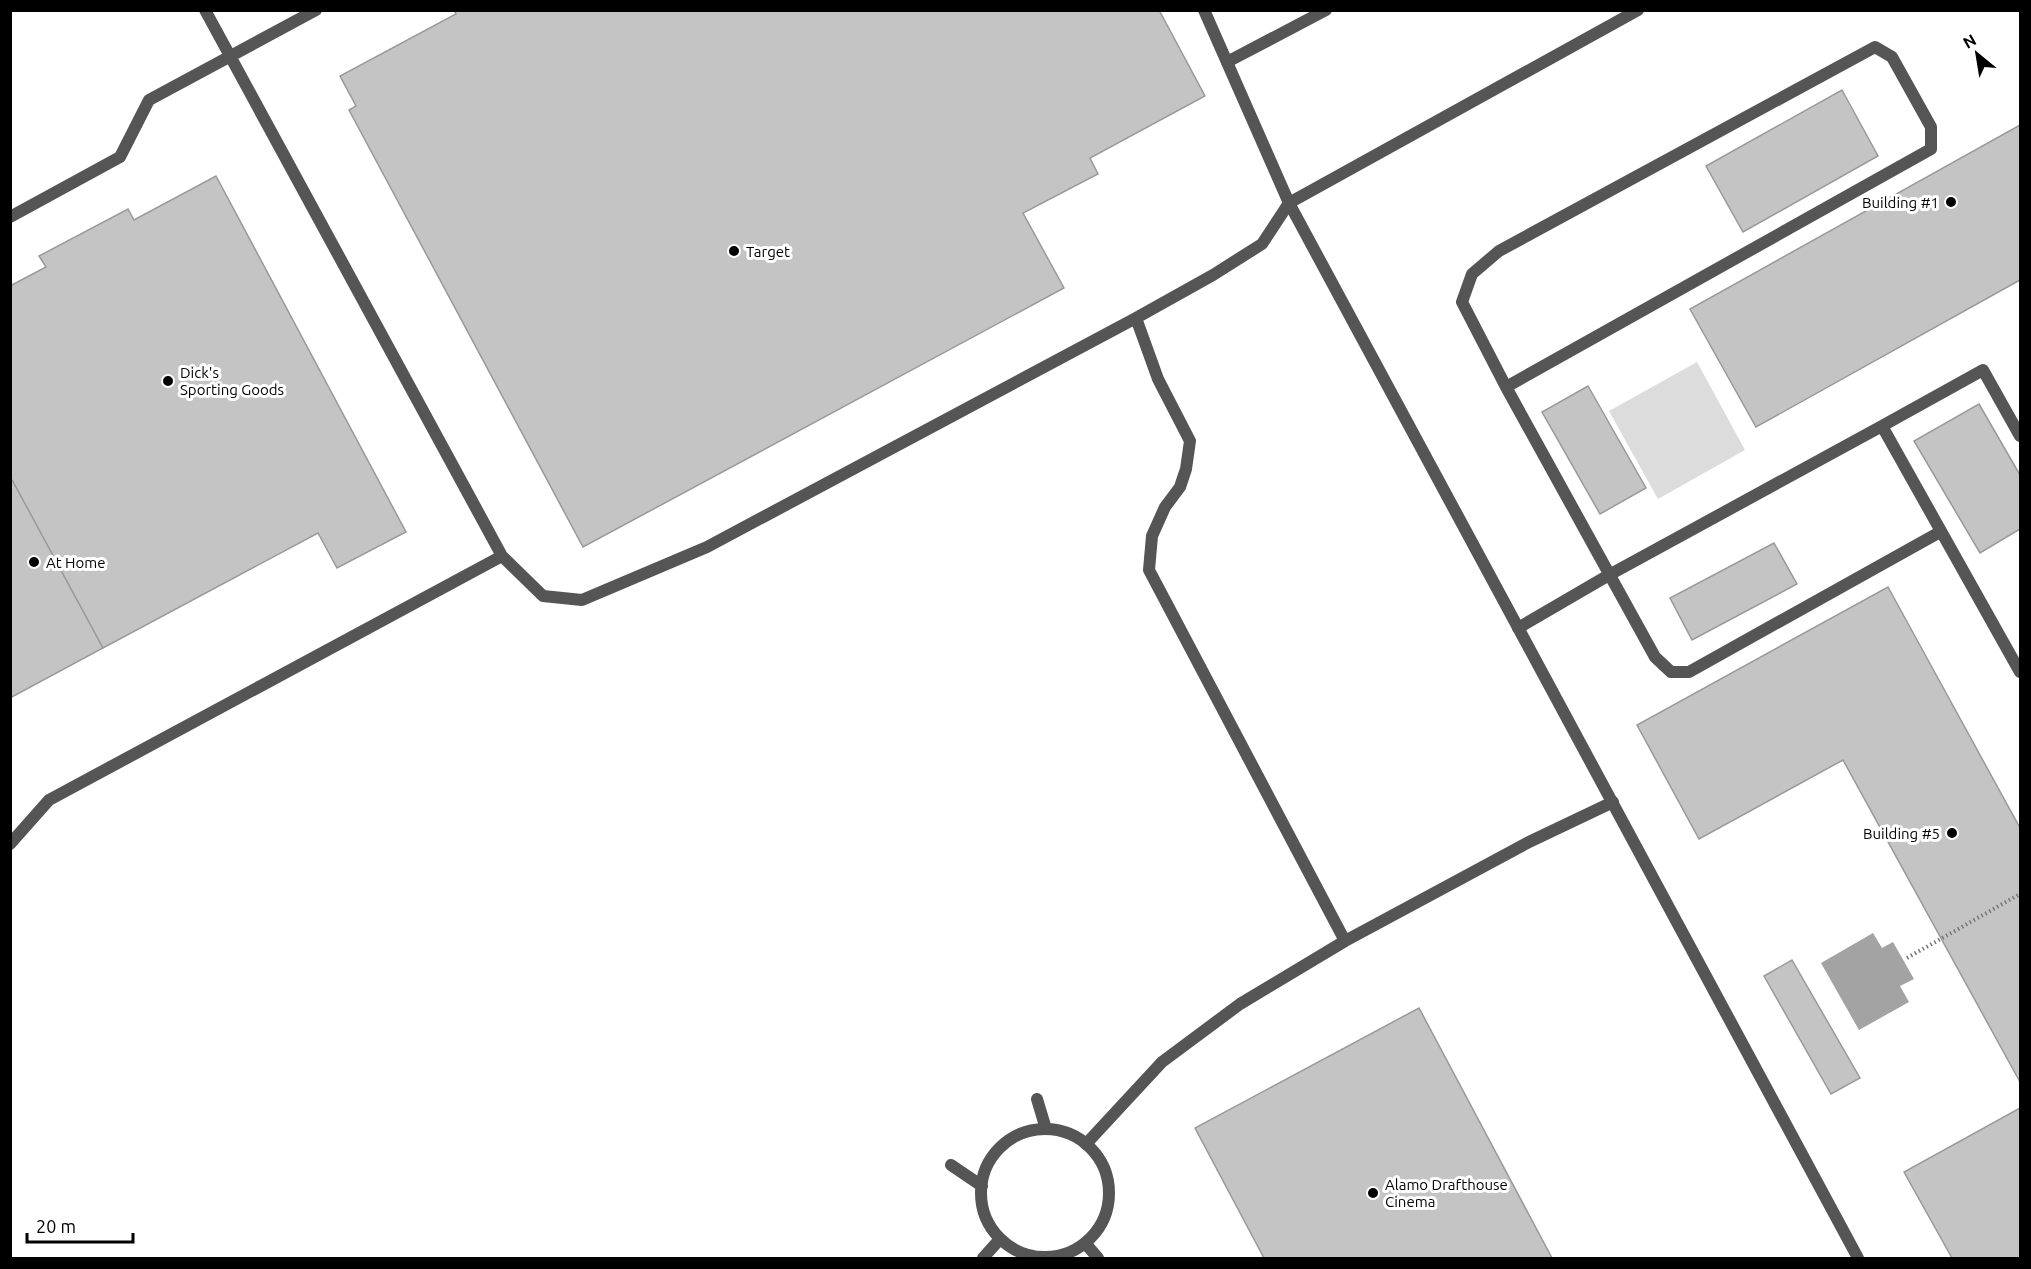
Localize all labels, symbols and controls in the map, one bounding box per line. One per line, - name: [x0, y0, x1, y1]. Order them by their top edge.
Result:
- north arrow: [1947, 24, 2007, 84]
- text: N: [1960, 30, 1979, 52]
- place label: Building #1: [1862, 194, 1939, 211]
- marker: Building #1: [1944, 195, 1958, 209]
- place label: Target: [746, 243, 790, 260]
- marker: Target: [727, 244, 741, 258]
- place label: Dick's Sporting Goods: [180, 364, 284, 398]
- marker: Dick's Sporting Goods: [161, 374, 175, 388]
- place label: At Home: [46, 554, 106, 571]
- marker: At Home: [27, 555, 41, 569]
- place label: Building #5: [1863, 825, 1940, 842]
- marker: Building #5: [1945, 826, 1959, 840]
- place label: Alamo Drafthouse Cinema: [1385, 1176, 1508, 1210]
- marker: Alamo Drafthouse Cinema: [1366, 1186, 1380, 1200]
- scale bar: [27, 1206, 134, 1244]
- text: 20 m: [36, 1216, 76, 1236]

